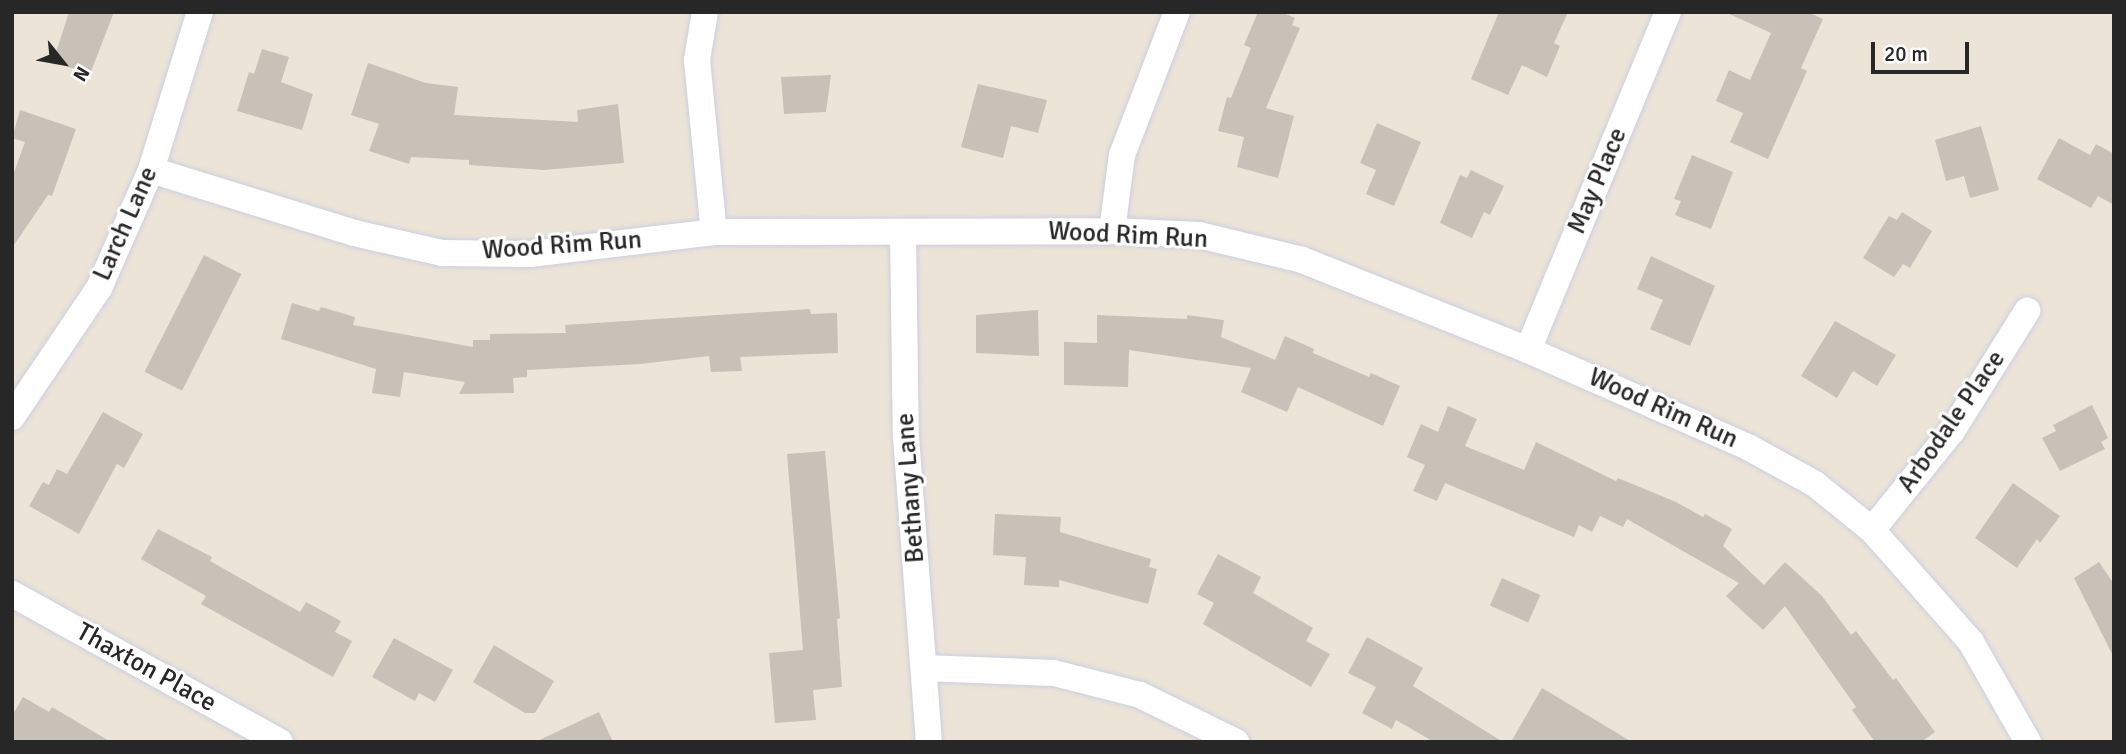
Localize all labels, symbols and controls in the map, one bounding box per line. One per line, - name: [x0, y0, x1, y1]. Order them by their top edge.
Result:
- north arrow: [28, 28, 98, 98]
- scale bar: [1874, 28, 1972, 72]
- text: 20 m: [1884, 41, 1928, 67]
- text: N: [67, 62, 95, 86]
- street label: May Place: [1562, 123, 1634, 239]
- street label: Larch Lane: [87, 162, 165, 286]
- street label: Wood Rim Run: [1047, 216, 1209, 256]
- street label: Wood Rim Run: [481, 225, 643, 267]
- street label: Arbodale Place: [1892, 345, 2012, 499]
- street label: Wood Rim Run: [1583, 362, 1743, 456]
- street label: Bethany Lane: [890, 412, 932, 564]
- street label: Thaxton Place: [71, 617, 221, 719]

